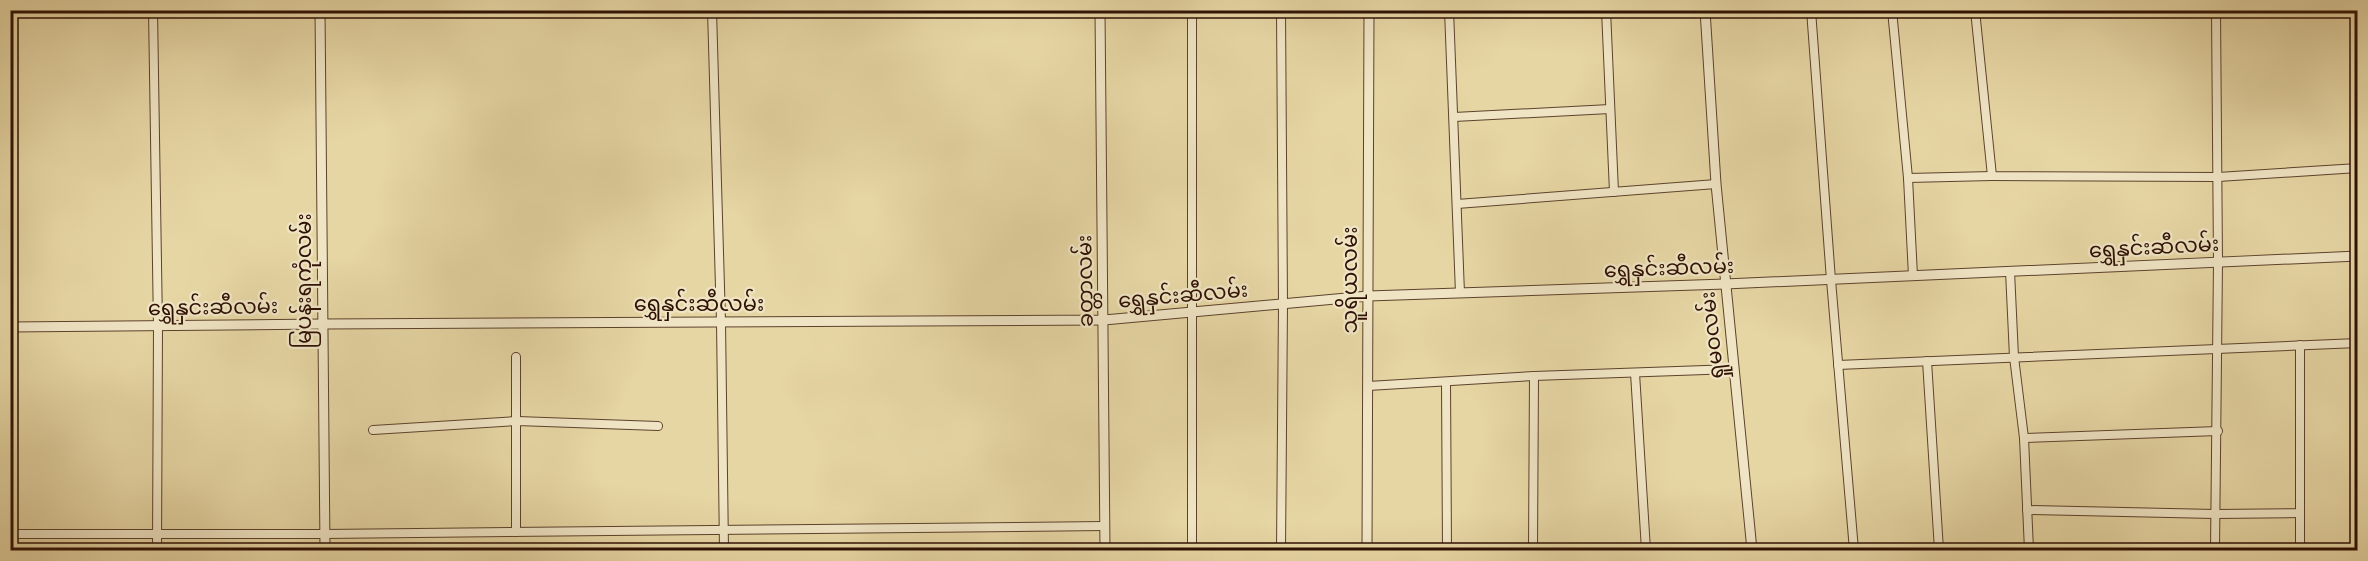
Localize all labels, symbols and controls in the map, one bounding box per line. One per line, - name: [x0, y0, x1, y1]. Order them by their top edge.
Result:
- street label: မြပန်းရကုံလမ်း: [288, 213, 321, 349]
- street label: သူရိယလမ်း: [1334, 227, 1367, 333]
- street label: ရွှေနှင်းဆီလမ်း: [2088, 228, 2220, 267]
- street label: ခတ္တာလမ်း: [1068, 234, 1103, 328]
- street label: ရွှေနှင်းဆီလမ်း: [1603, 250, 1735, 287]
- street label: ရွှေနှင်းဆီလမ်း: [1117, 273, 1249, 318]
- street label: ရွှေနှင်းဆီလမ်း: [634, 288, 764, 321]
- street label: ရွှေနှင်းဆီလမ်း: [148, 290, 278, 325]
- street label: ရှုမဝလမ်း: [1691, 290, 1734, 382]

